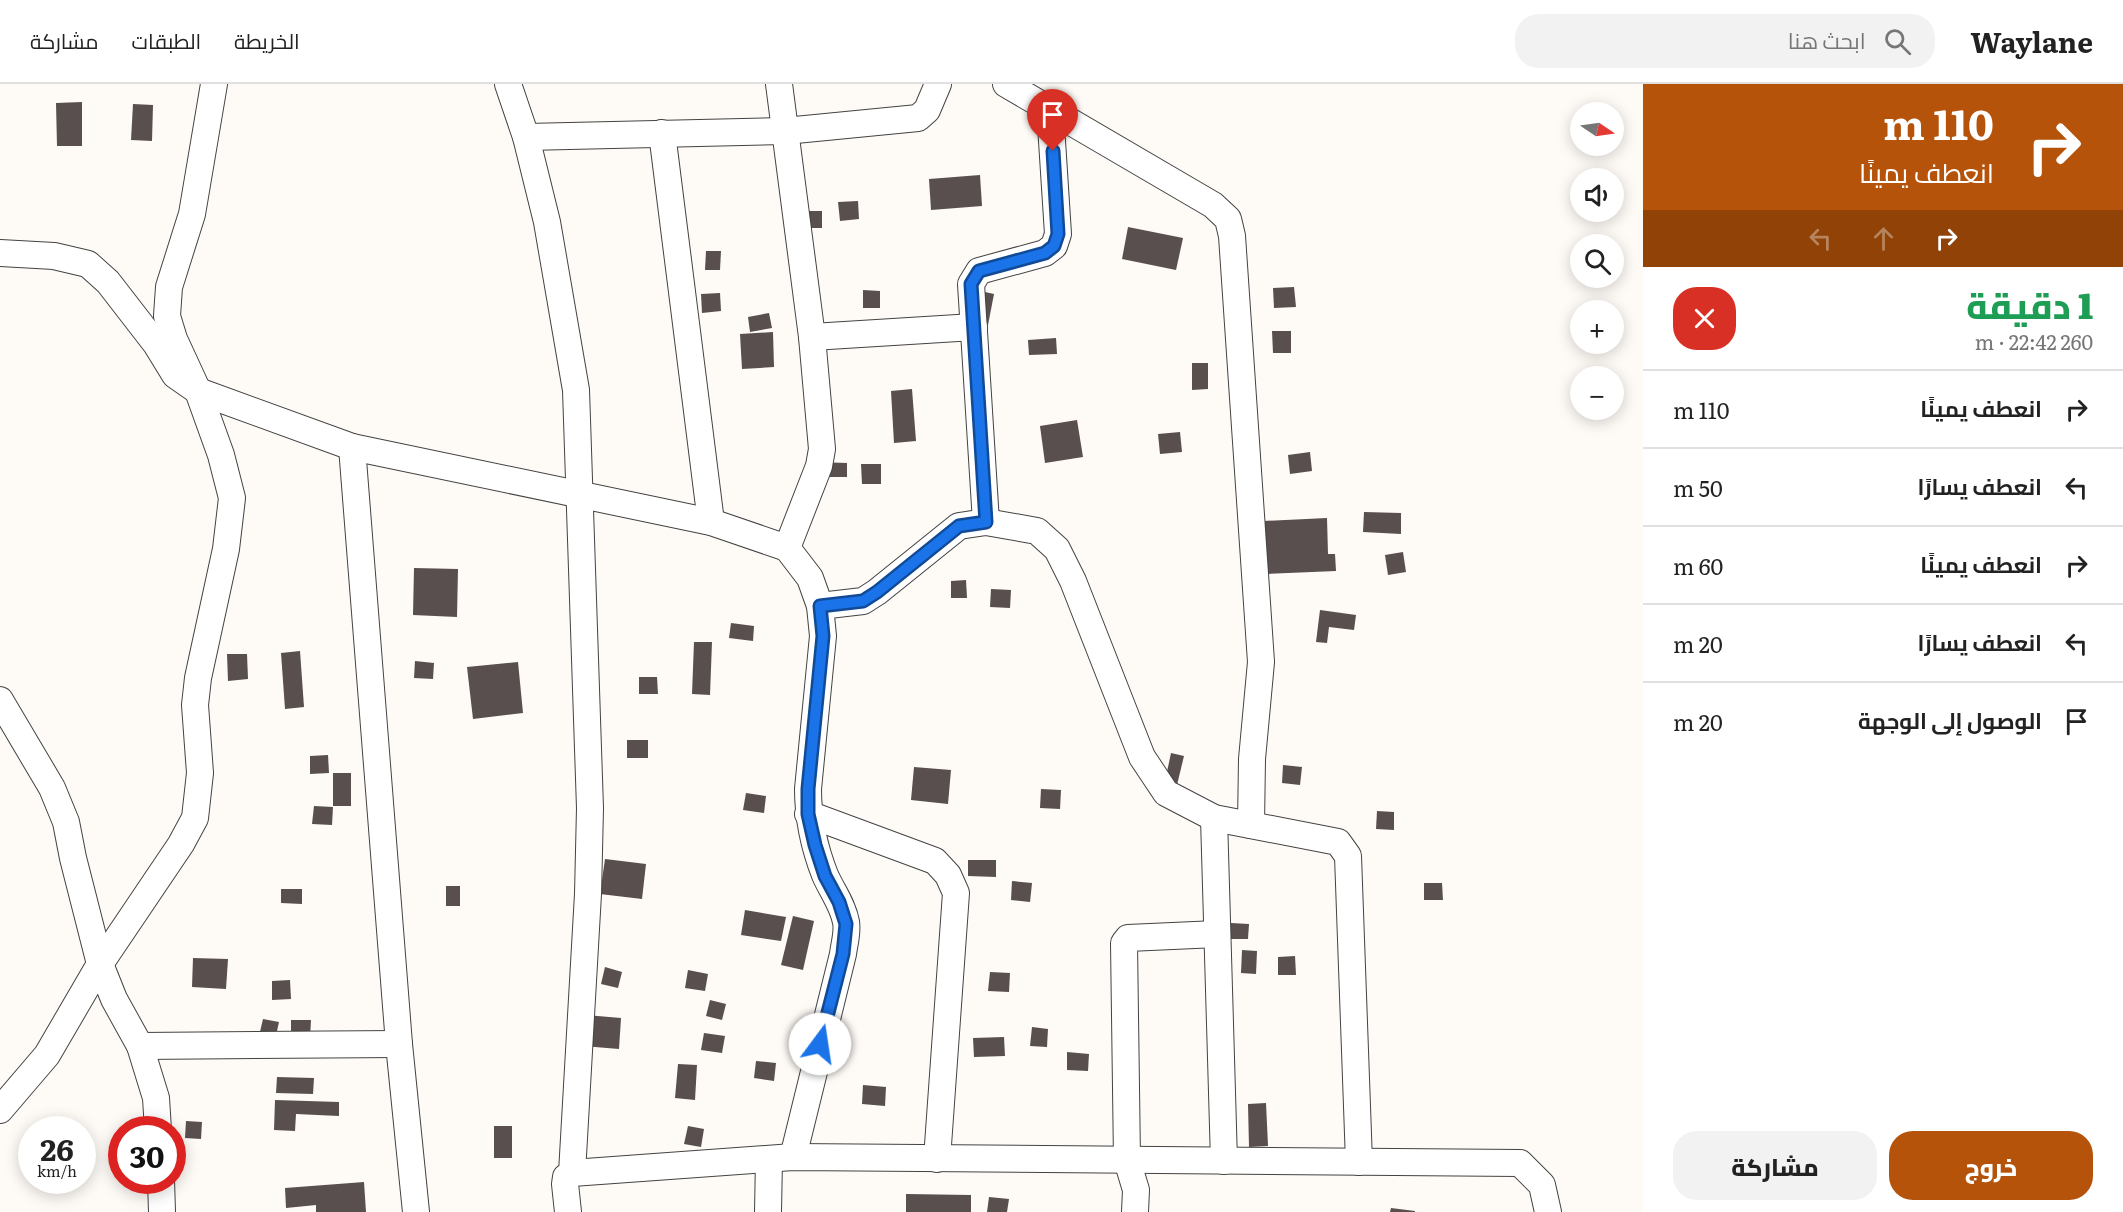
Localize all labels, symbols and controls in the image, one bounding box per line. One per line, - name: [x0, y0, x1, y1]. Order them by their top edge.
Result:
- search box: [1515, 14, 1935, 68]
- text: Waylane: [1971, 20, 2093, 62]
- text: ابحث هنا: [1788, 23, 1866, 56]
- text: مشاركة: [30, 24, 99, 55]
- text: الطبقات: [132, 24, 201, 55]
- text: الخريطة: [234, 24, 300, 55]
- icon: search: [1881, 25, 1914, 58]
- pin: [1027, 89, 1078, 151]
- text: 110 m: [1883, 91, 1994, 153]
- icon: arrive: [1036, 98, 1069, 131]
- north arrow: [1570, 102, 1624, 156]
- map controls: [1570, 102, 1624, 420]
- icon: right: [2015, 108, 2093, 186]
- text: انعطف يمينًا: [1859, 151, 1994, 191]
- button: sound: [1570, 168, 1624, 222]
- icon: left: [1804, 222, 1837, 255]
- icon: ahead: [1867, 222, 1900, 255]
- icon: right: [1930, 222, 1963, 255]
- button: search: [1570, 234, 1624, 288]
- text: 1 دقيقة: [1966, 277, 2093, 330]
- button: close: [1673, 287, 1736, 350]
- button: +: [1570, 300, 1624, 354]
- text: 260 m · 22:42: [1975, 326, 2093, 356]
- button: −: [1570, 366, 1624, 420]
- text: انعطف يمينًا: [1920, 391, 2042, 424]
- text: 110 m: [1673, 393, 1729, 426]
- icon: right: [2060, 393, 2093, 426]
- text: انعطف يسارًا: [1918, 469, 2042, 502]
- text: 50 m: [1673, 471, 1723, 504]
- icon: left: [2060, 471, 2093, 504]
- text: انعطف يمينًا: [1920, 547, 2042, 580]
- text: 60 m: [1673, 549, 1723, 582]
- icon: right: [2060, 549, 2093, 582]
- text: انعطف يسارًا: [1918, 625, 2042, 658]
- text: 20 m: [1673, 627, 1723, 660]
- icon: left: [2060, 627, 2093, 660]
- text: الوصول إلى الوجهة: [1858, 703, 2042, 736]
- text: 20 m: [1673, 705, 1723, 738]
- icon: arrive: [2060, 705, 2093, 738]
- position arrow: [788, 1012, 852, 1076]
- speed limit sign: 30: [108, 1116, 186, 1194]
- text: 26: [40, 1126, 74, 1170]
- button: مشاركة: [1673, 1131, 1877, 1200]
- button: خروج: [1889, 1131, 2093, 1200]
- text: km/h: [37, 1159, 77, 1182]

